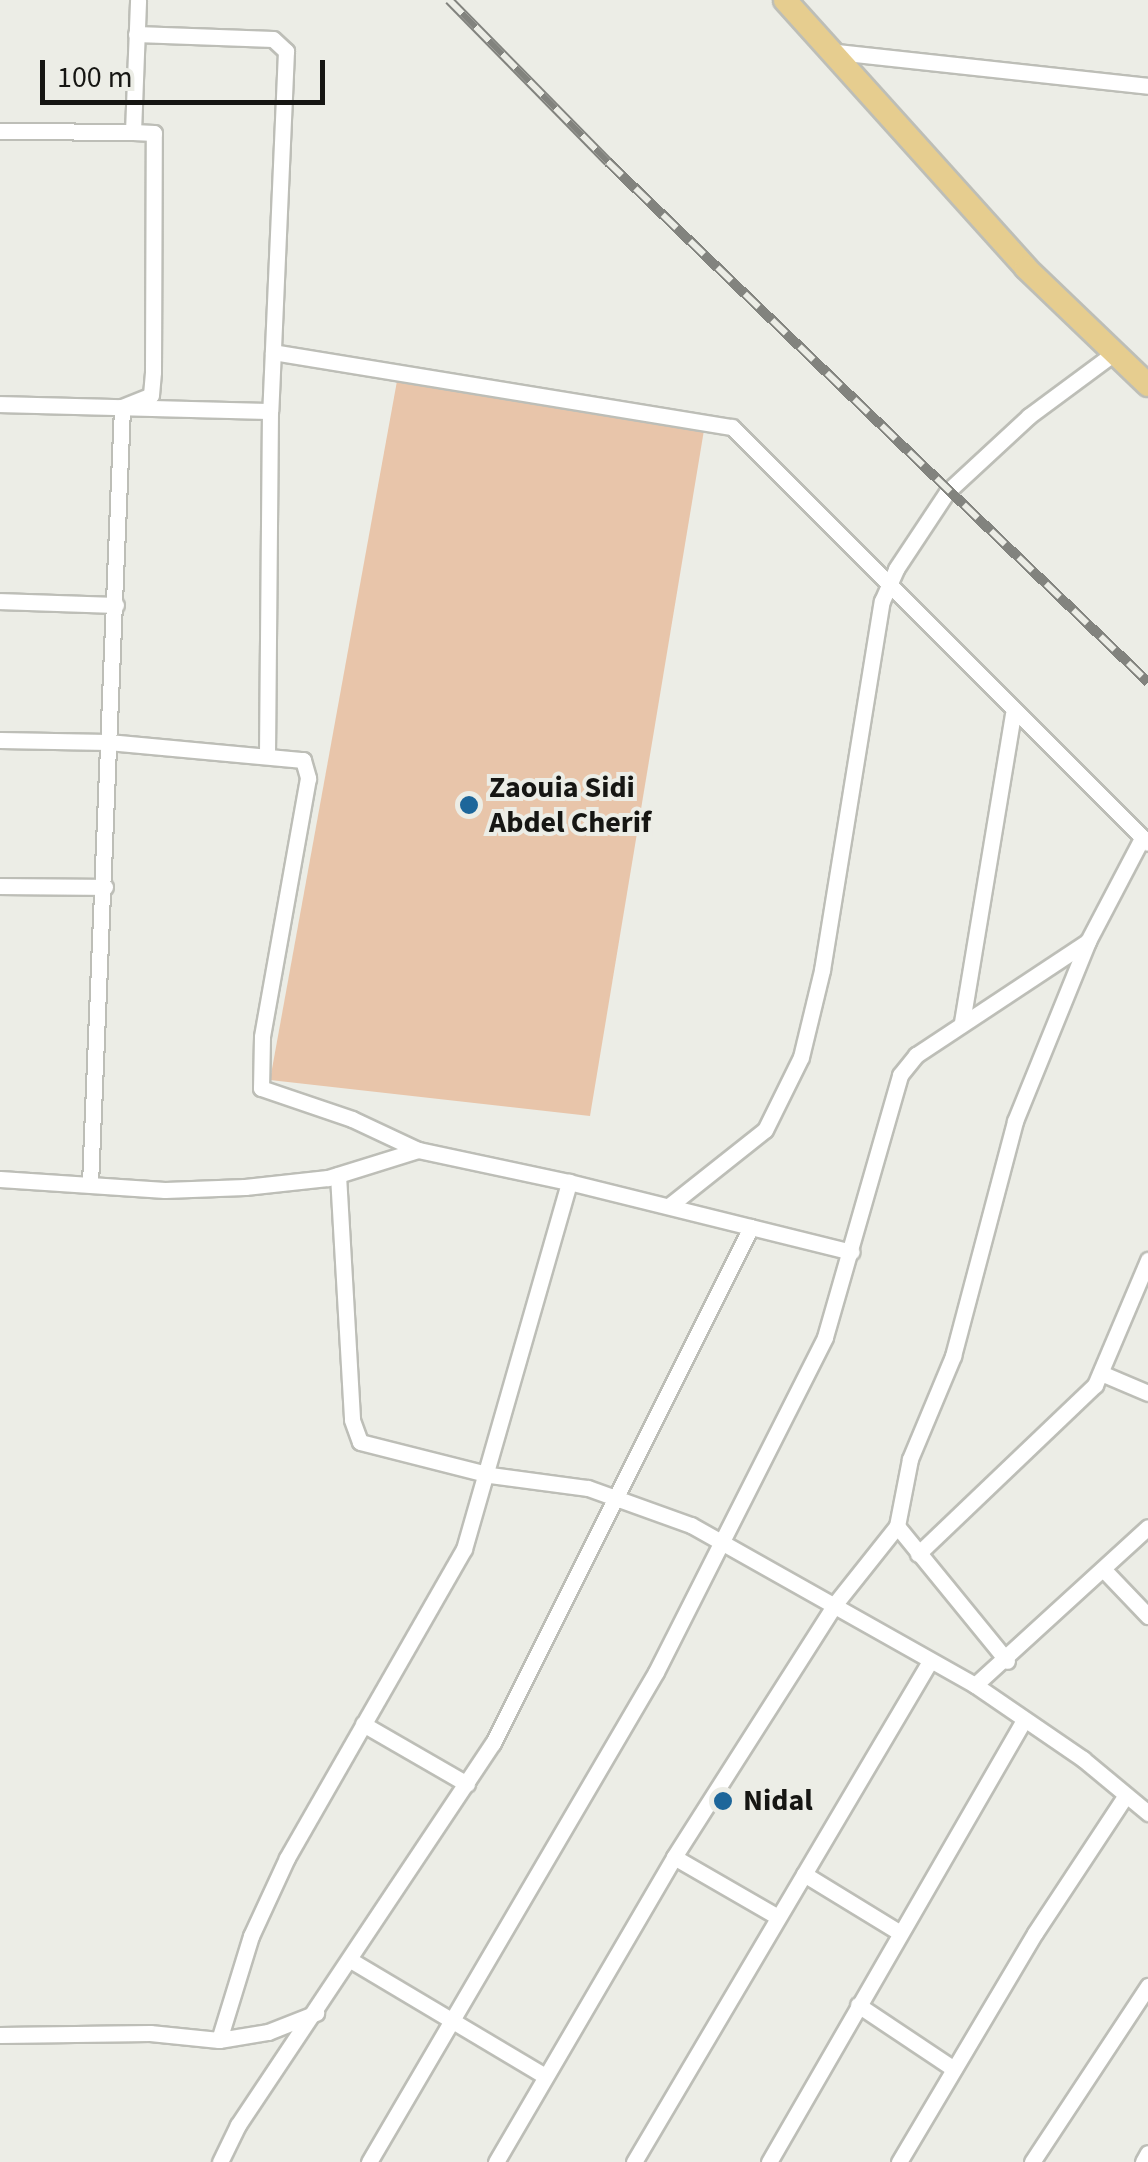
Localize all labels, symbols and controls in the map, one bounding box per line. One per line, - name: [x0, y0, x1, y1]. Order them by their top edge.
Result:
- scale bar: [45, 40, 330, 102]
- text: 100 m: [57, 56, 133, 99]
- place label: Zaouia Sidi Abdel Cherif: [489, 770, 651, 840]
- marker: Zaouia Sidi Abdel Cherif: [458, 794, 480, 816]
- place label: Nidal: [743, 1783, 813, 1819]
- marker: Nidal: [712, 1790, 734, 1812]

